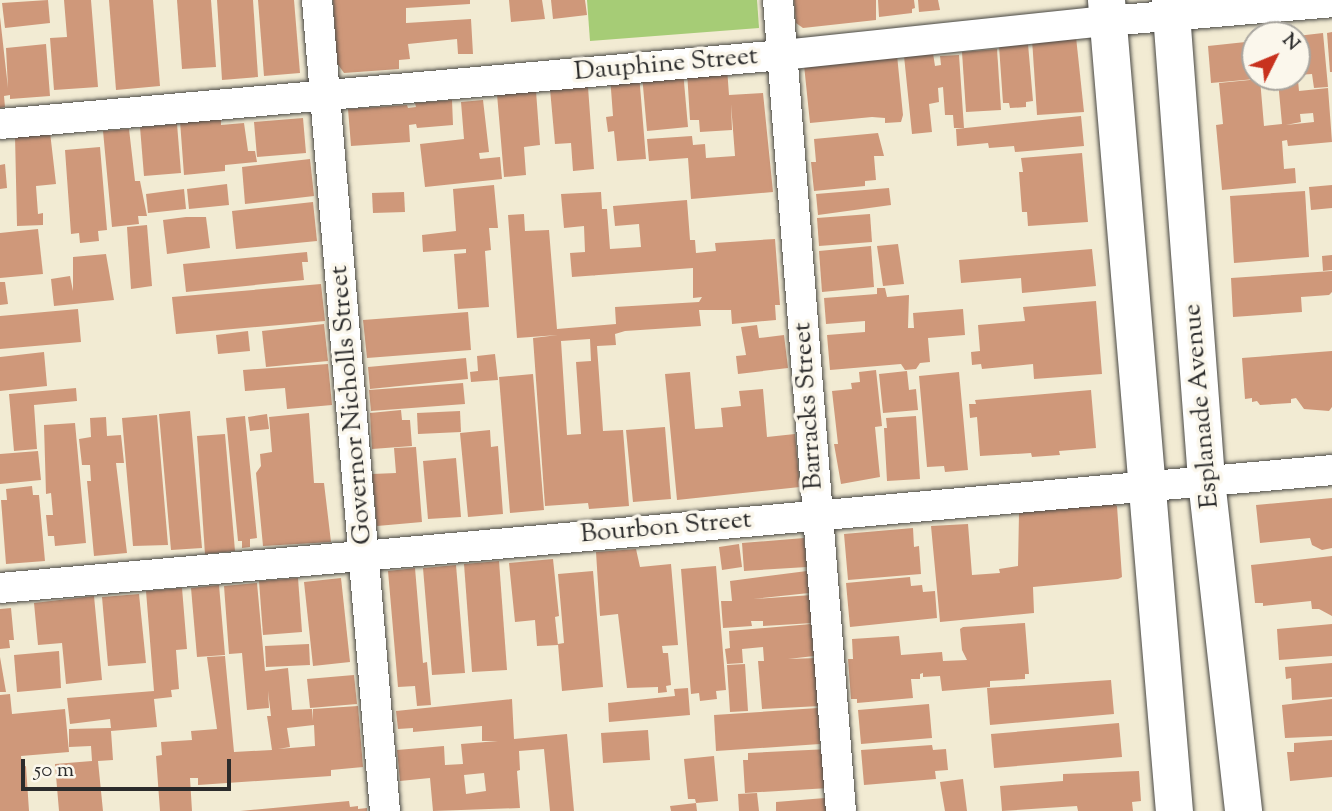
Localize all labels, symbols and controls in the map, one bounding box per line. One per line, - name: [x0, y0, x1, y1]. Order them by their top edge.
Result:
- north arrow: [1241, 21, 1311, 91]
- text: N: [1275, 28, 1305, 57]
- street label: Dauphine Street: [573, 41, 759, 89]
- street label: Governor Nicholls Street: [324, 264, 380, 546]
- street label: Esplanade Avenue: [1178, 302, 1226, 510]
- street label: Barracks Street: [788, 321, 830, 491]
- street label: Bourbon Street: [579, 505, 753, 551]
- scale bar: [24, 744, 234, 788]
- text: 50 m: [34, 756, 74, 786]

